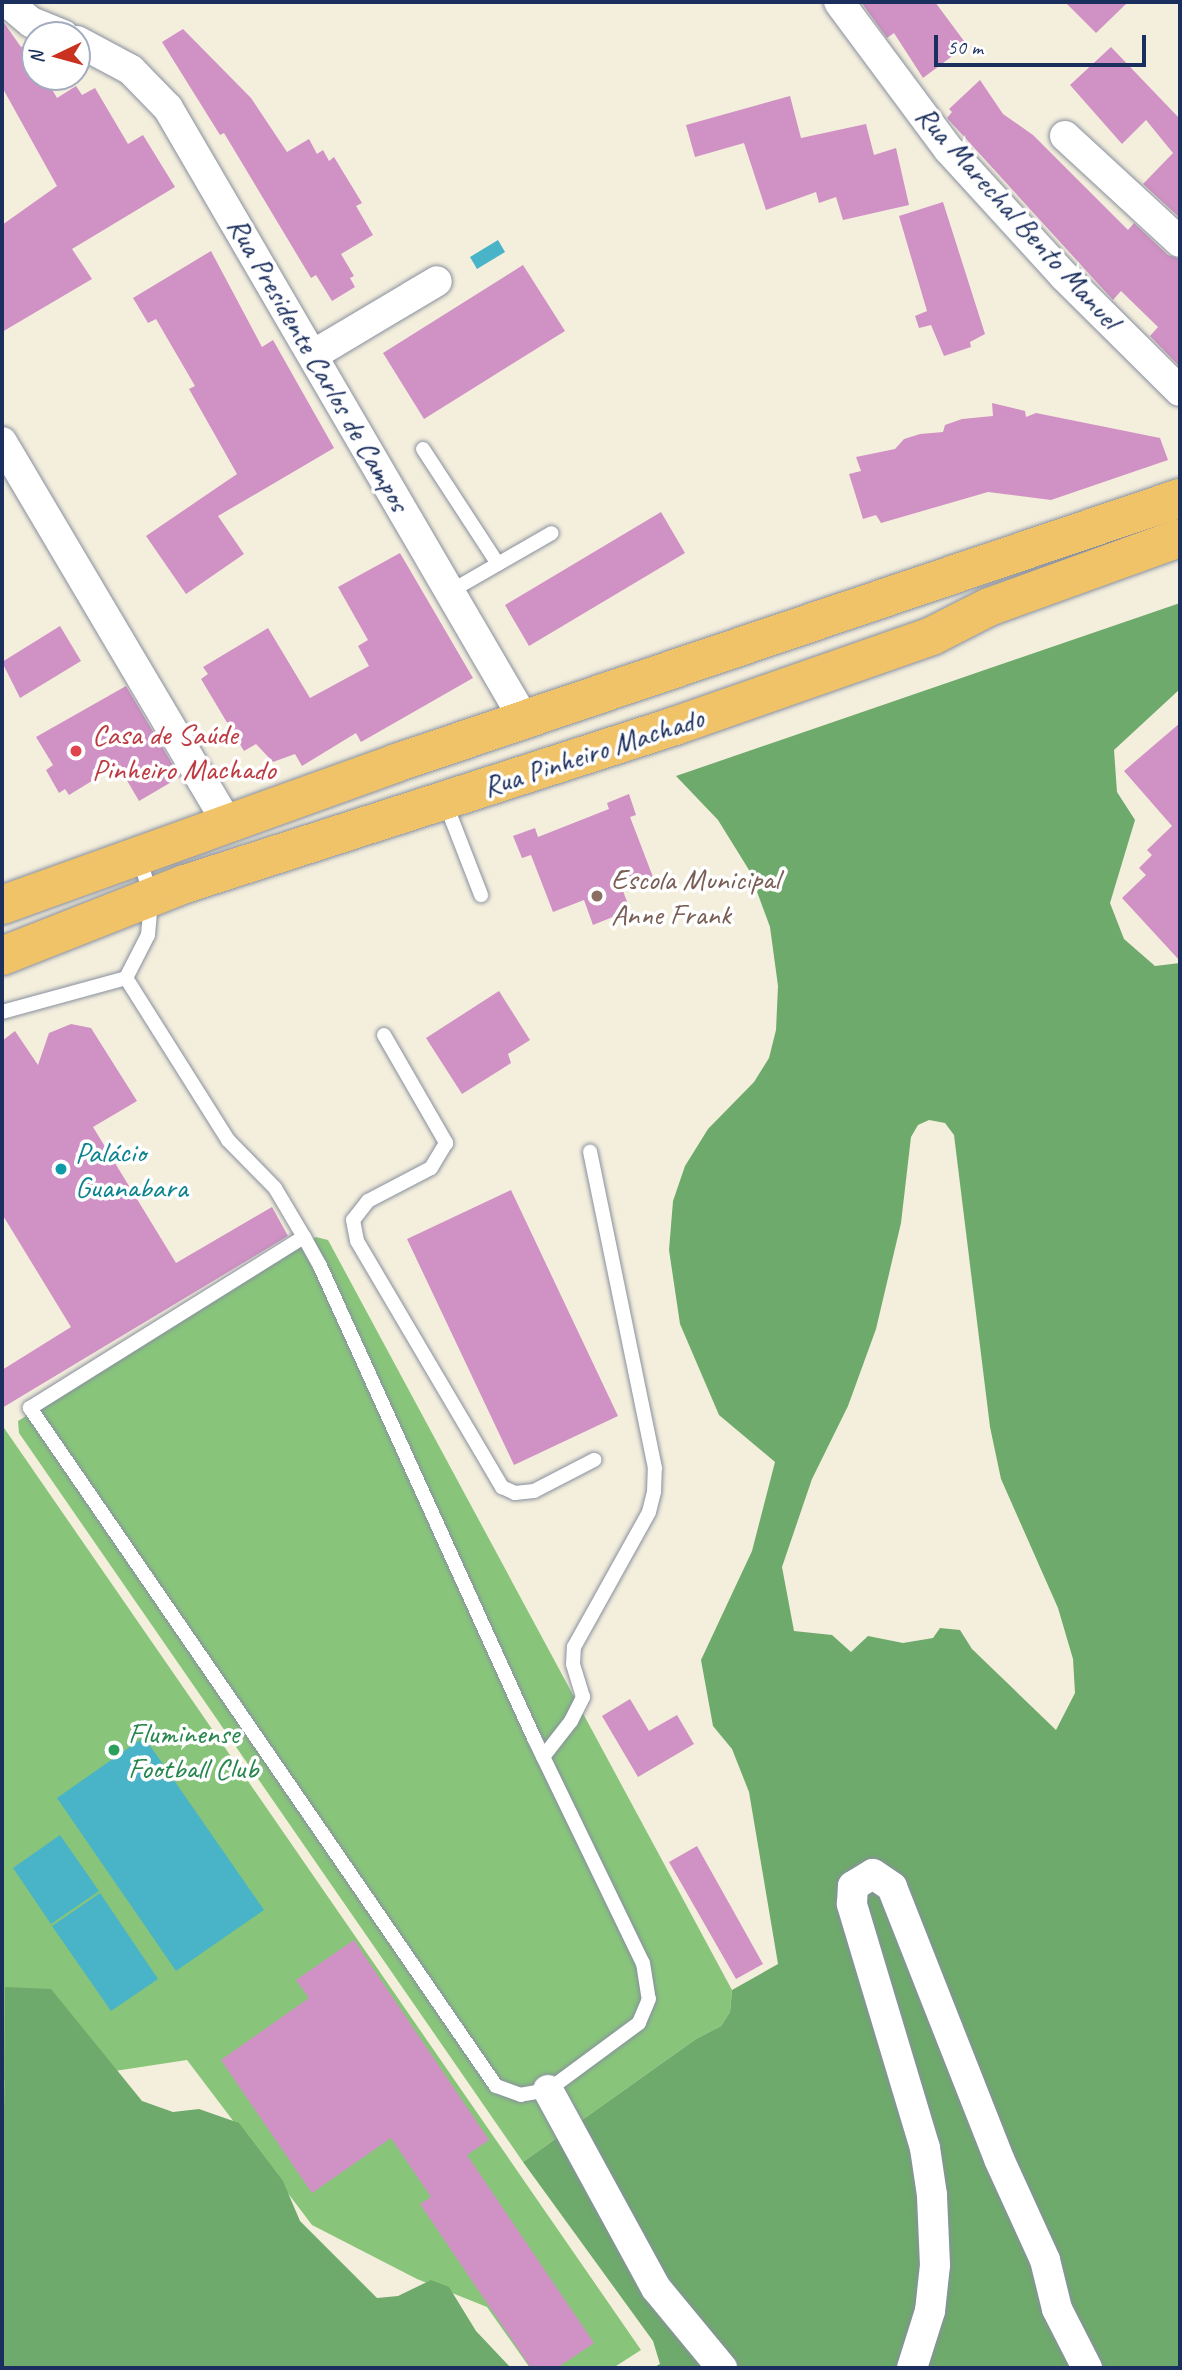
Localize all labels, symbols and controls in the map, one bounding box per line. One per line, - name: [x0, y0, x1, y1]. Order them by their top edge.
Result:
- north arrow: [21, 21, 91, 91]
- scale bar: [937, 21, 1149, 65]
- text: 50 m: [947, 34, 983, 60]
- text: N: [25, 51, 50, 65]
- street label: Rua Marechal Bento Manuel: [907, 97, 1129, 337]
- street label: Rua Presidente Carlos de Campos: [220, 210, 418, 518]
- street label: Rua Pinheiro Machado: [478, 699, 708, 805]
- place label: Casa de Saúde Pinheiro Machado: [92, 716, 276, 786]
- marker: Casa de Saúde Pinheiro Machado: [66, 741, 86, 761]
- place label: Escola Municipal Anne Frank: [611, 861, 780, 931]
- marker: Escola Municipal Anne Frank: [589, 888, 605, 904]
- place label: Palácio Guanabara: [75, 1134, 188, 1204]
- marker: Palácio Guanabara: [53, 1161, 69, 1177]
- place label: Fluminense Football Club: [128, 1715, 258, 1786]
- marker: Fluminense Football Club: [106, 1742, 122, 1758]

